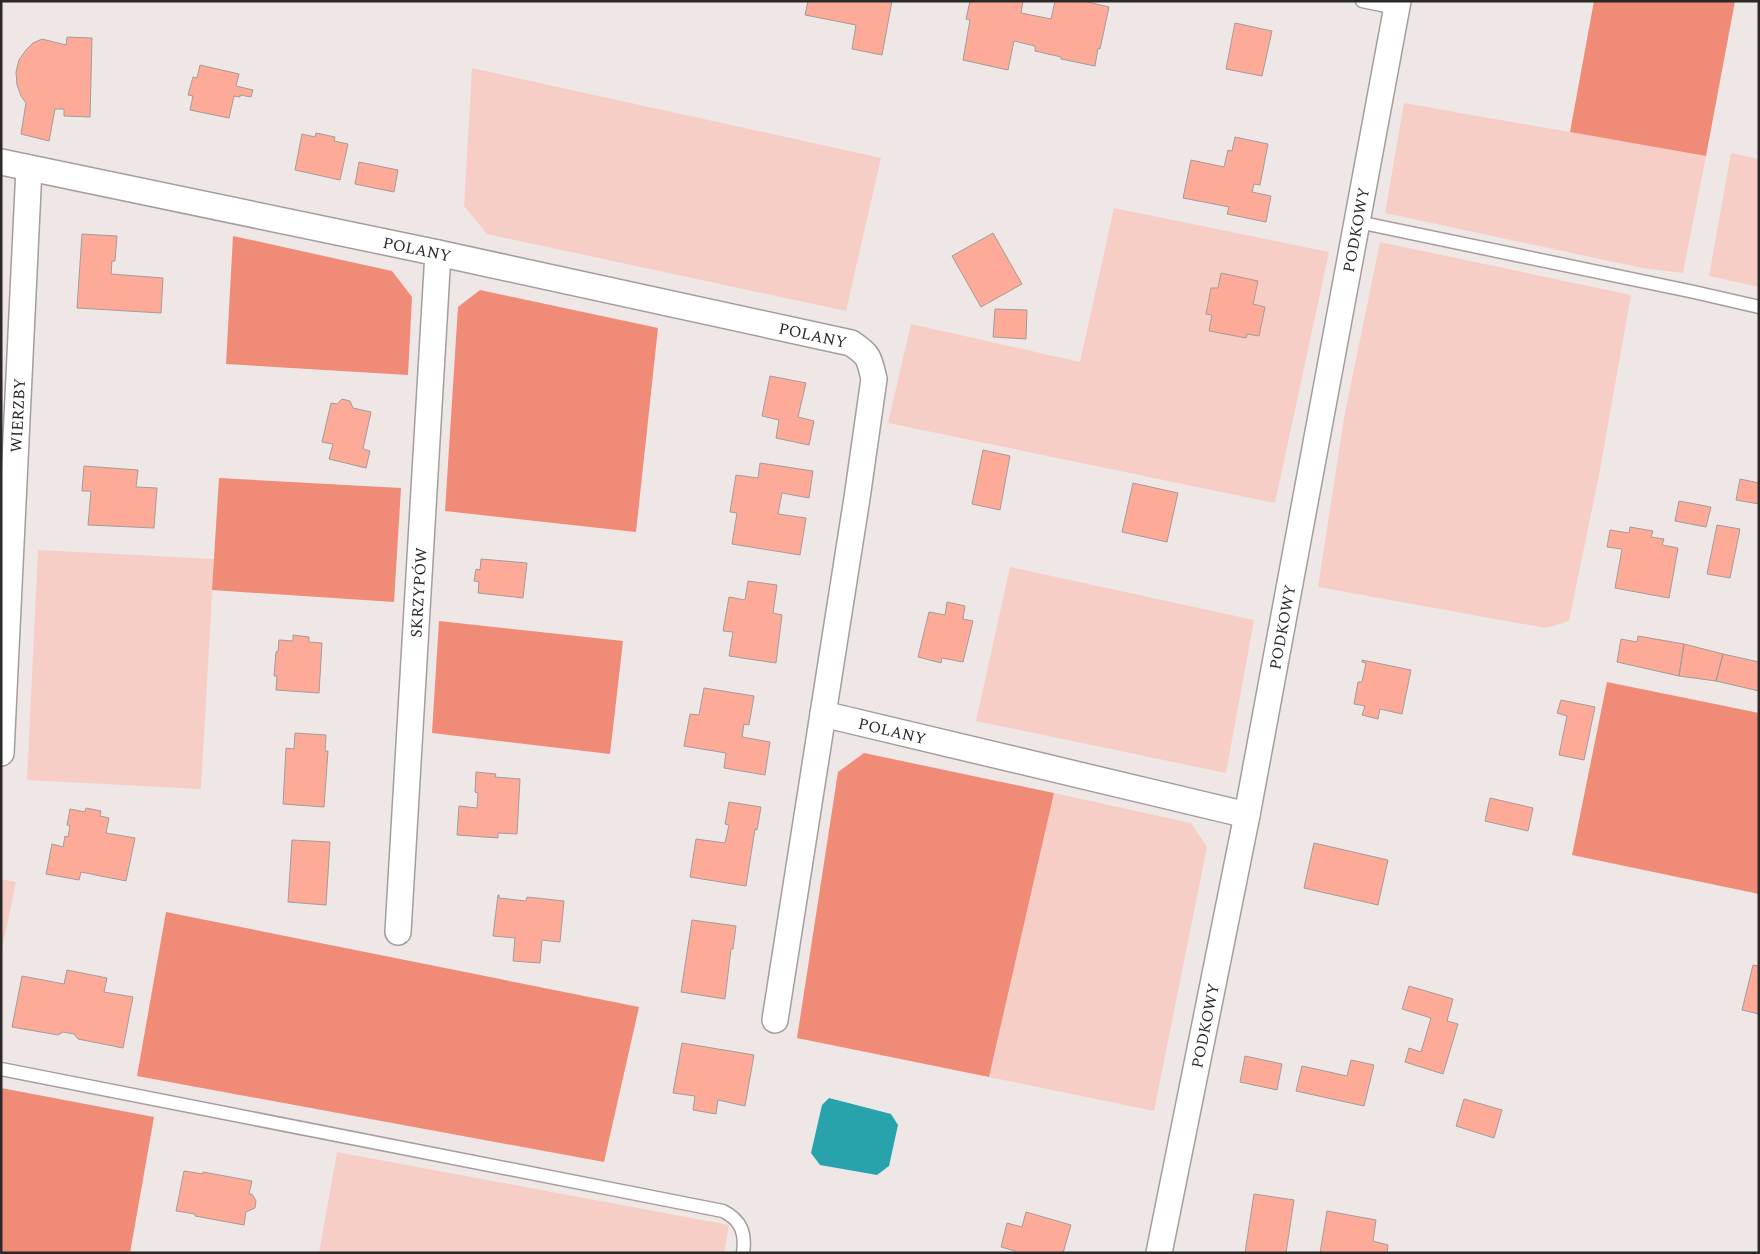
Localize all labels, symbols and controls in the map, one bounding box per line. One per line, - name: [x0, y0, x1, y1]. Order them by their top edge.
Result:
- street label: PODKOWY: [1337, 185, 1376, 274]
- street label: POLANY: [381, 231, 453, 269]
- street label: POLANY: [776, 317, 849, 355]
- street label: WIERZBY: [4, 378, 32, 453]
- street label: SKRZYPÓW: [404, 547, 434, 638]
- street label: PODKOWY: [1263, 583, 1303, 672]
- street label: POLANY: [856, 712, 929, 751]
- street label: PODKOWY: [1185, 981, 1226, 1070]

